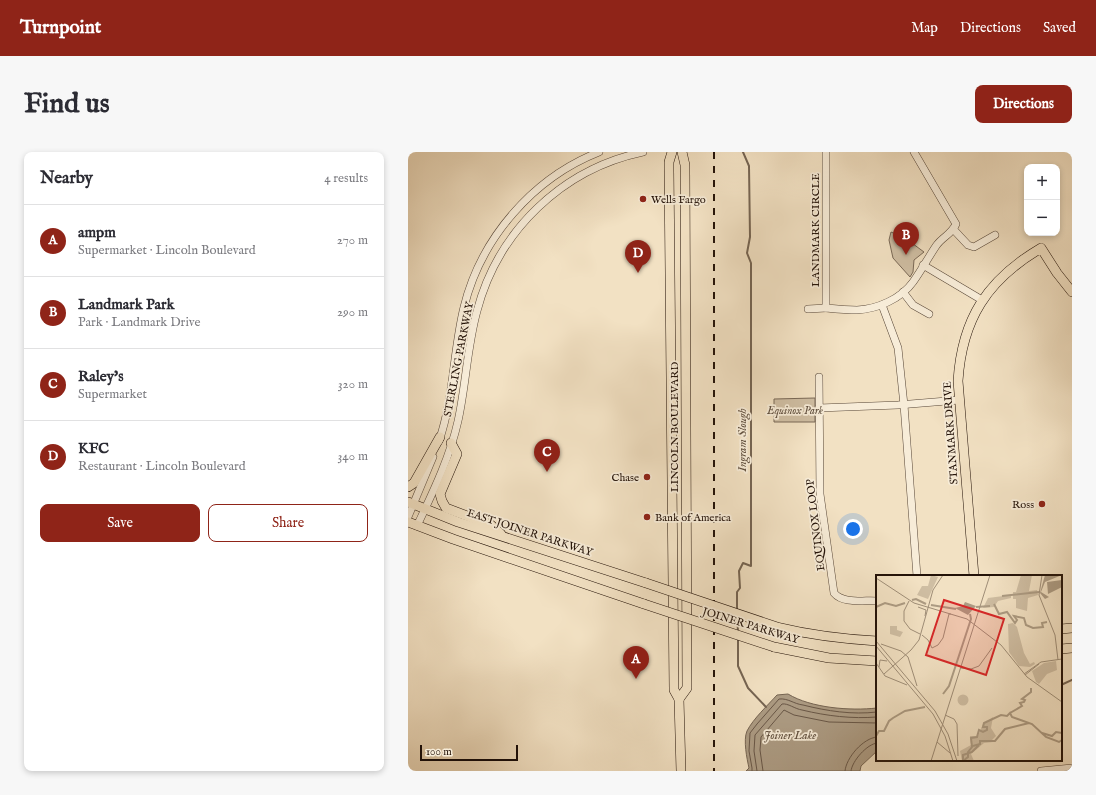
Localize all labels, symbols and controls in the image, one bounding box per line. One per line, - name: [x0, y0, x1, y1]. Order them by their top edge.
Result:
- text: Turnpoint: [20, 16, 101, 40]
- text: Map: [911, 19, 938, 37]
- text: Directions: [960, 19, 1021, 37]
- text: Saved: [1043, 19, 1076, 37]
- button: Directions: [975, 85, 1072, 123]
- text: Find us: [24, 87, 110, 122]
- map controls: [1024, 164, 1060, 236]
- button: +: [1024, 164, 1060, 200]
- text: Nearby: [40, 168, 93, 189]
- text: 4 results: [324, 170, 368, 187]
- street label: LANDMARK CIRCLE: [809, 173, 823, 287]
- place label: Wells Fargo: [651, 193, 706, 207]
- marker: Wells Fargo: [638, 194, 648, 204]
- button: −: [1024, 200, 1060, 236]
- pin: B: [893, 222, 919, 255]
- text: ampm: [78, 223, 116, 242]
- text: A: [49, 232, 57, 249]
- text: 270 m: [337, 232, 368, 249]
- pin: D: [625, 240, 651, 273]
- text: Supermarket · Lincoln Boulevard: [78, 242, 256, 259]
- text: Landmark Park: [78, 295, 175, 314]
- street label: STERLING PARKWAY: [441, 300, 477, 418]
- text: B: [49, 304, 57, 321]
- text: 290 m: [337, 304, 368, 321]
- text: Park · Landmark Drive: [78, 314, 200, 331]
- street label: LINCOLN BOULEVARD: [668, 362, 682, 492]
- text: Raley's: [78, 367, 123, 386]
- text: C: [48, 376, 58, 393]
- text: 320 m: [338, 376, 368, 393]
- street label: STANMARK DRIVE: [940, 381, 962, 485]
- text: Supermarket: [78, 386, 147, 403]
- park label: Equinox Park: [766, 404, 824, 418]
- water label: Ingram Slough: [735, 408, 751, 473]
- text: KFC: [78, 439, 109, 458]
- pin: C: [534, 439, 560, 472]
- text: D: [48, 448, 58, 465]
- text: 340 m: [338, 448, 368, 465]
- text: Restaurant · Lincoln Boulevard: [78, 458, 246, 475]
- place label: Chase: [612, 471, 639, 485]
- marker: Chase: [642, 472, 652, 482]
- street label: EQUINOX LOOP: [803, 478, 829, 572]
- place label: Ross: [1012, 498, 1034, 512]
- marker: Ross: [1037, 499, 1047, 509]
- button: Save: [40, 504, 200, 542]
- button: Share: [208, 504, 368, 542]
- street label: EAST JOINER PARKWAY: [465, 506, 595, 560]
- place label: Bank of America: [655, 511, 731, 525]
- marker: Bank of America: [642, 512, 652, 522]
- your location: [843, 519, 863, 539]
- inset map: [876, 575, 1062, 761]
- street label: JOINER PARKWAY: [699, 604, 801, 647]
- pin: A: [623, 646, 649, 679]
- water label: Joiner Lake: [764, 728, 816, 743]
- scale bar: [420, 743, 518, 762]
- text: 100 m: [426, 745, 452, 759]

